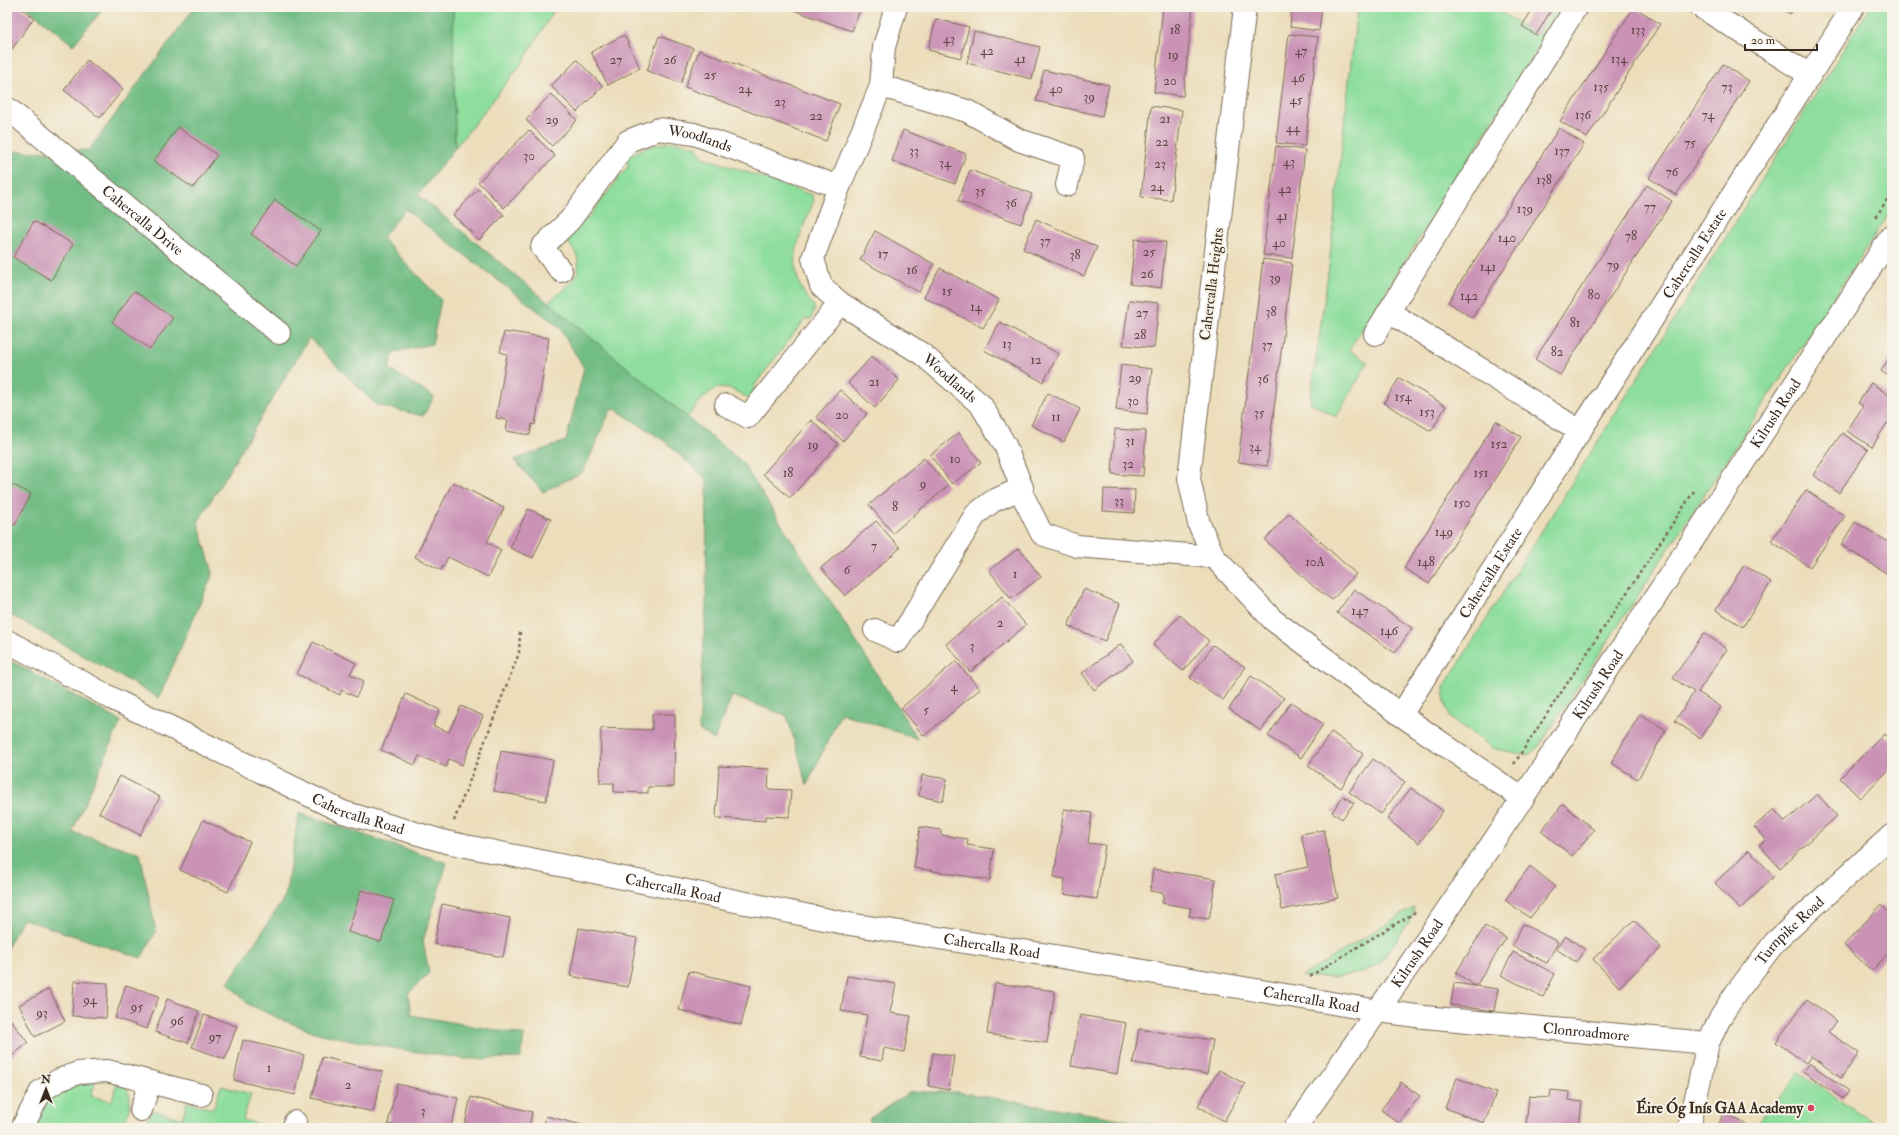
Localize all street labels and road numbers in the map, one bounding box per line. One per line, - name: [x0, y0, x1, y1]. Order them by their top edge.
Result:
- street label: Woodlands: [666, 121, 735, 157]
- street label: Cahercalla Drive: [98, 181, 187, 260]
- street label: Cahercalla Estate: [1658, 205, 1731, 302]
- street label: Cahercalla Heights: [1196, 226, 1228, 342]
- street label: Woodlands: [918, 349, 981, 407]
- street label: Kilrush Road: [1746, 375, 1805, 452]
- street label: Cahercalla Estate: [1455, 524, 1526, 622]
- street label: Kilrush Road: [1568, 646, 1628, 723]
- street label: Cahercalla Road: [308, 789, 407, 839]
- street label: Cahercalla Road: [623, 869, 723, 907]
- street label: Turnpike Road: [1751, 892, 1829, 969]
- street label: Kilrush Road: [1387, 915, 1448, 992]
- street label: Cahercalla Road: [942, 929, 1042, 963]
- street label: Cahercalla Road: [1262, 982, 1361, 1017]
- street label: Clonroadmore: [1542, 1018, 1630, 1045]

